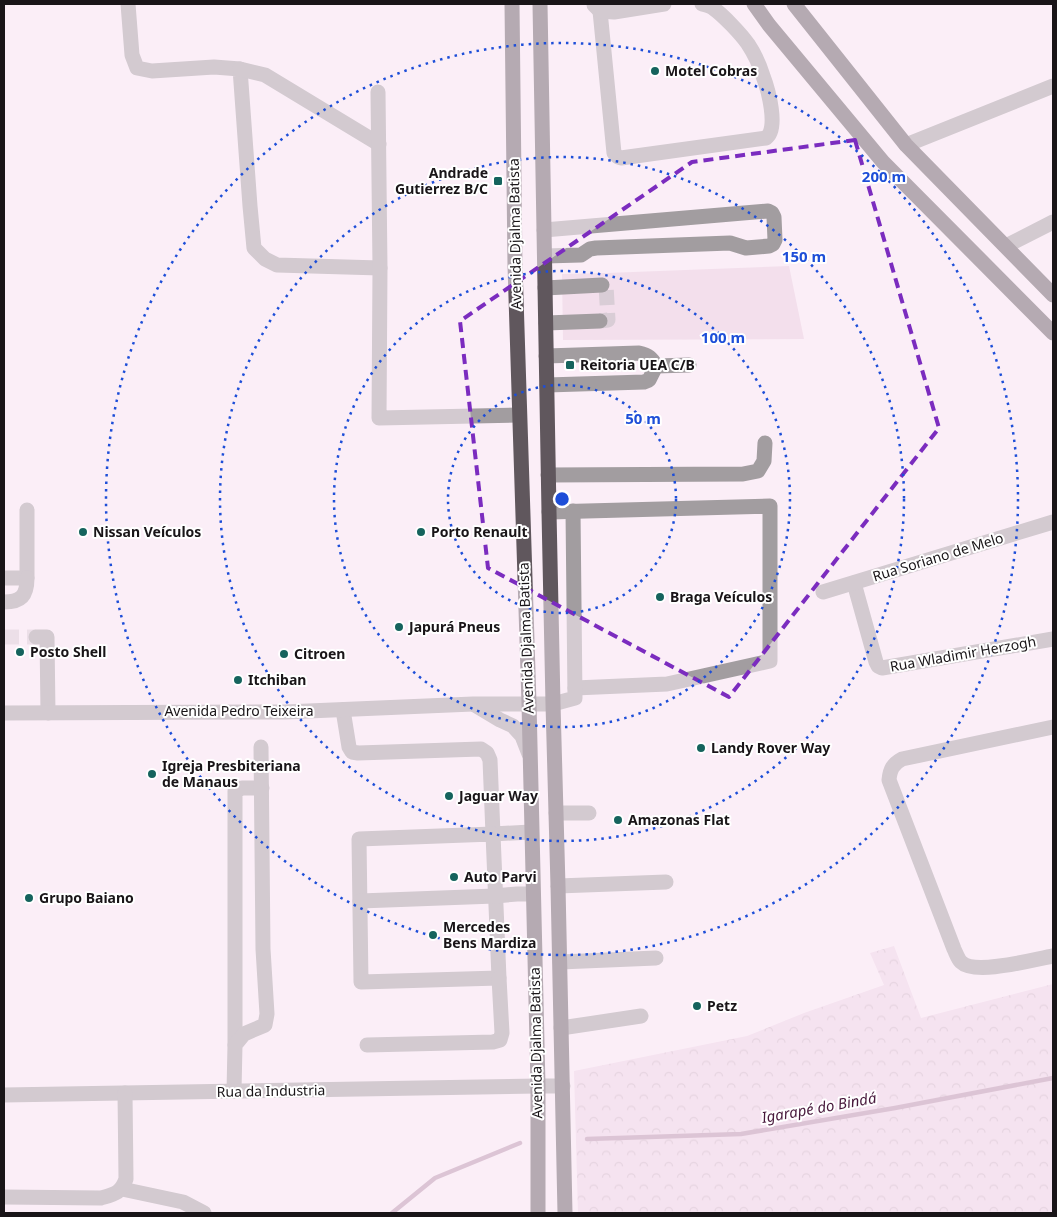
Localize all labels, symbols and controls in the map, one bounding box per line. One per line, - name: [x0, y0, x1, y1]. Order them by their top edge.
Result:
- place label: Motel Cobras: [665, 61, 757, 80]
- marker: Motel Cobras: [649, 65, 661, 77]
- street label: Avenida Djalma Batista: [504, 158, 525, 310]
- place label: Andrade Gutierrez B/C: [395, 163, 488, 198]
- text: 200 m: [862, 166, 906, 186]
- marker: Andrade Gutierrez B/C: [492, 175, 504, 187]
- text: 150 m: [782, 246, 826, 266]
- text: 100 m: [701, 327, 745, 347]
- place label: Reitoria UEA C/B: [580, 355, 695, 374]
- marker: Reitoria UEA C/B: [564, 359, 576, 371]
- text: 50 m: [625, 408, 661, 428]
- centre of rings: [553, 490, 571, 508]
- place label: Nissan Veículos: [93, 522, 201, 541]
- place label: Porto Renault: [431, 522, 528, 541]
- marker: Nissan Veículos: [77, 526, 89, 538]
- marker: Porto Renault: [415, 526, 427, 538]
- street label: Rua Soriano de Melo: [870, 528, 1006, 585]
- street label: Avenida Djalma Batista: [513, 562, 538, 714]
- place label: Braga Veículos: [670, 587, 772, 606]
- marker: Braga Veículos: [654, 591, 666, 603]
- place label: Japurá Pneus: [407, 617, 500, 636]
- marker: Japurá Pneus: [393, 621, 405, 633]
- street label: Rua Wladimir Herzogh: [888, 631, 1037, 676]
- place label: Posto Shell: [30, 642, 106, 661]
- place label: Citroen: [294, 644, 345, 663]
- marker: Posto Shell: [14, 646, 26, 658]
- marker: Citroen: [278, 648, 290, 660]
- place label: Itchiban: [248, 670, 306, 689]
- marker: Itchiban: [232, 674, 244, 686]
- street label: Avenida Pedro Teixeira: [164, 701, 314, 720]
- place label: Landy Rover Way: [711, 738, 830, 757]
- marker: Landy Rover Way: [695, 742, 707, 754]
- place label: Igreja Presbiteriana de Manaus: [162, 756, 301, 791]
- marker: Igreja Presbiteriana de Manaus: [146, 768, 158, 780]
- place label: Jaguar Way: [457, 786, 538, 805]
- marker: Jaguar Way: [443, 790, 455, 802]
- place label: Amazonas Flat: [628, 810, 730, 829]
- marker: Amazonas Flat: [612, 814, 624, 826]
- place label: Auto Parvi: [464, 867, 537, 886]
- marker: Auto Parvi: [448, 871, 460, 883]
- place label: Grupo Baiano: [39, 888, 134, 907]
- marker: Grupo Baiano: [23, 892, 35, 904]
- place label: Mercedes Bens Mardiza: [443, 917, 536, 952]
- marker: Mercedes Bens Mardiza: [427, 929, 439, 941]
- street label: Avenida Djalma Batista: [525, 967, 546, 1119]
- place label: Petz: [707, 996, 737, 1015]
- marker: Petz: [691, 1000, 703, 1012]
- street label: Rua da Industria: [217, 1080, 325, 1101]
- water label: Igarapé do Bindá: [759, 1087, 878, 1127]

